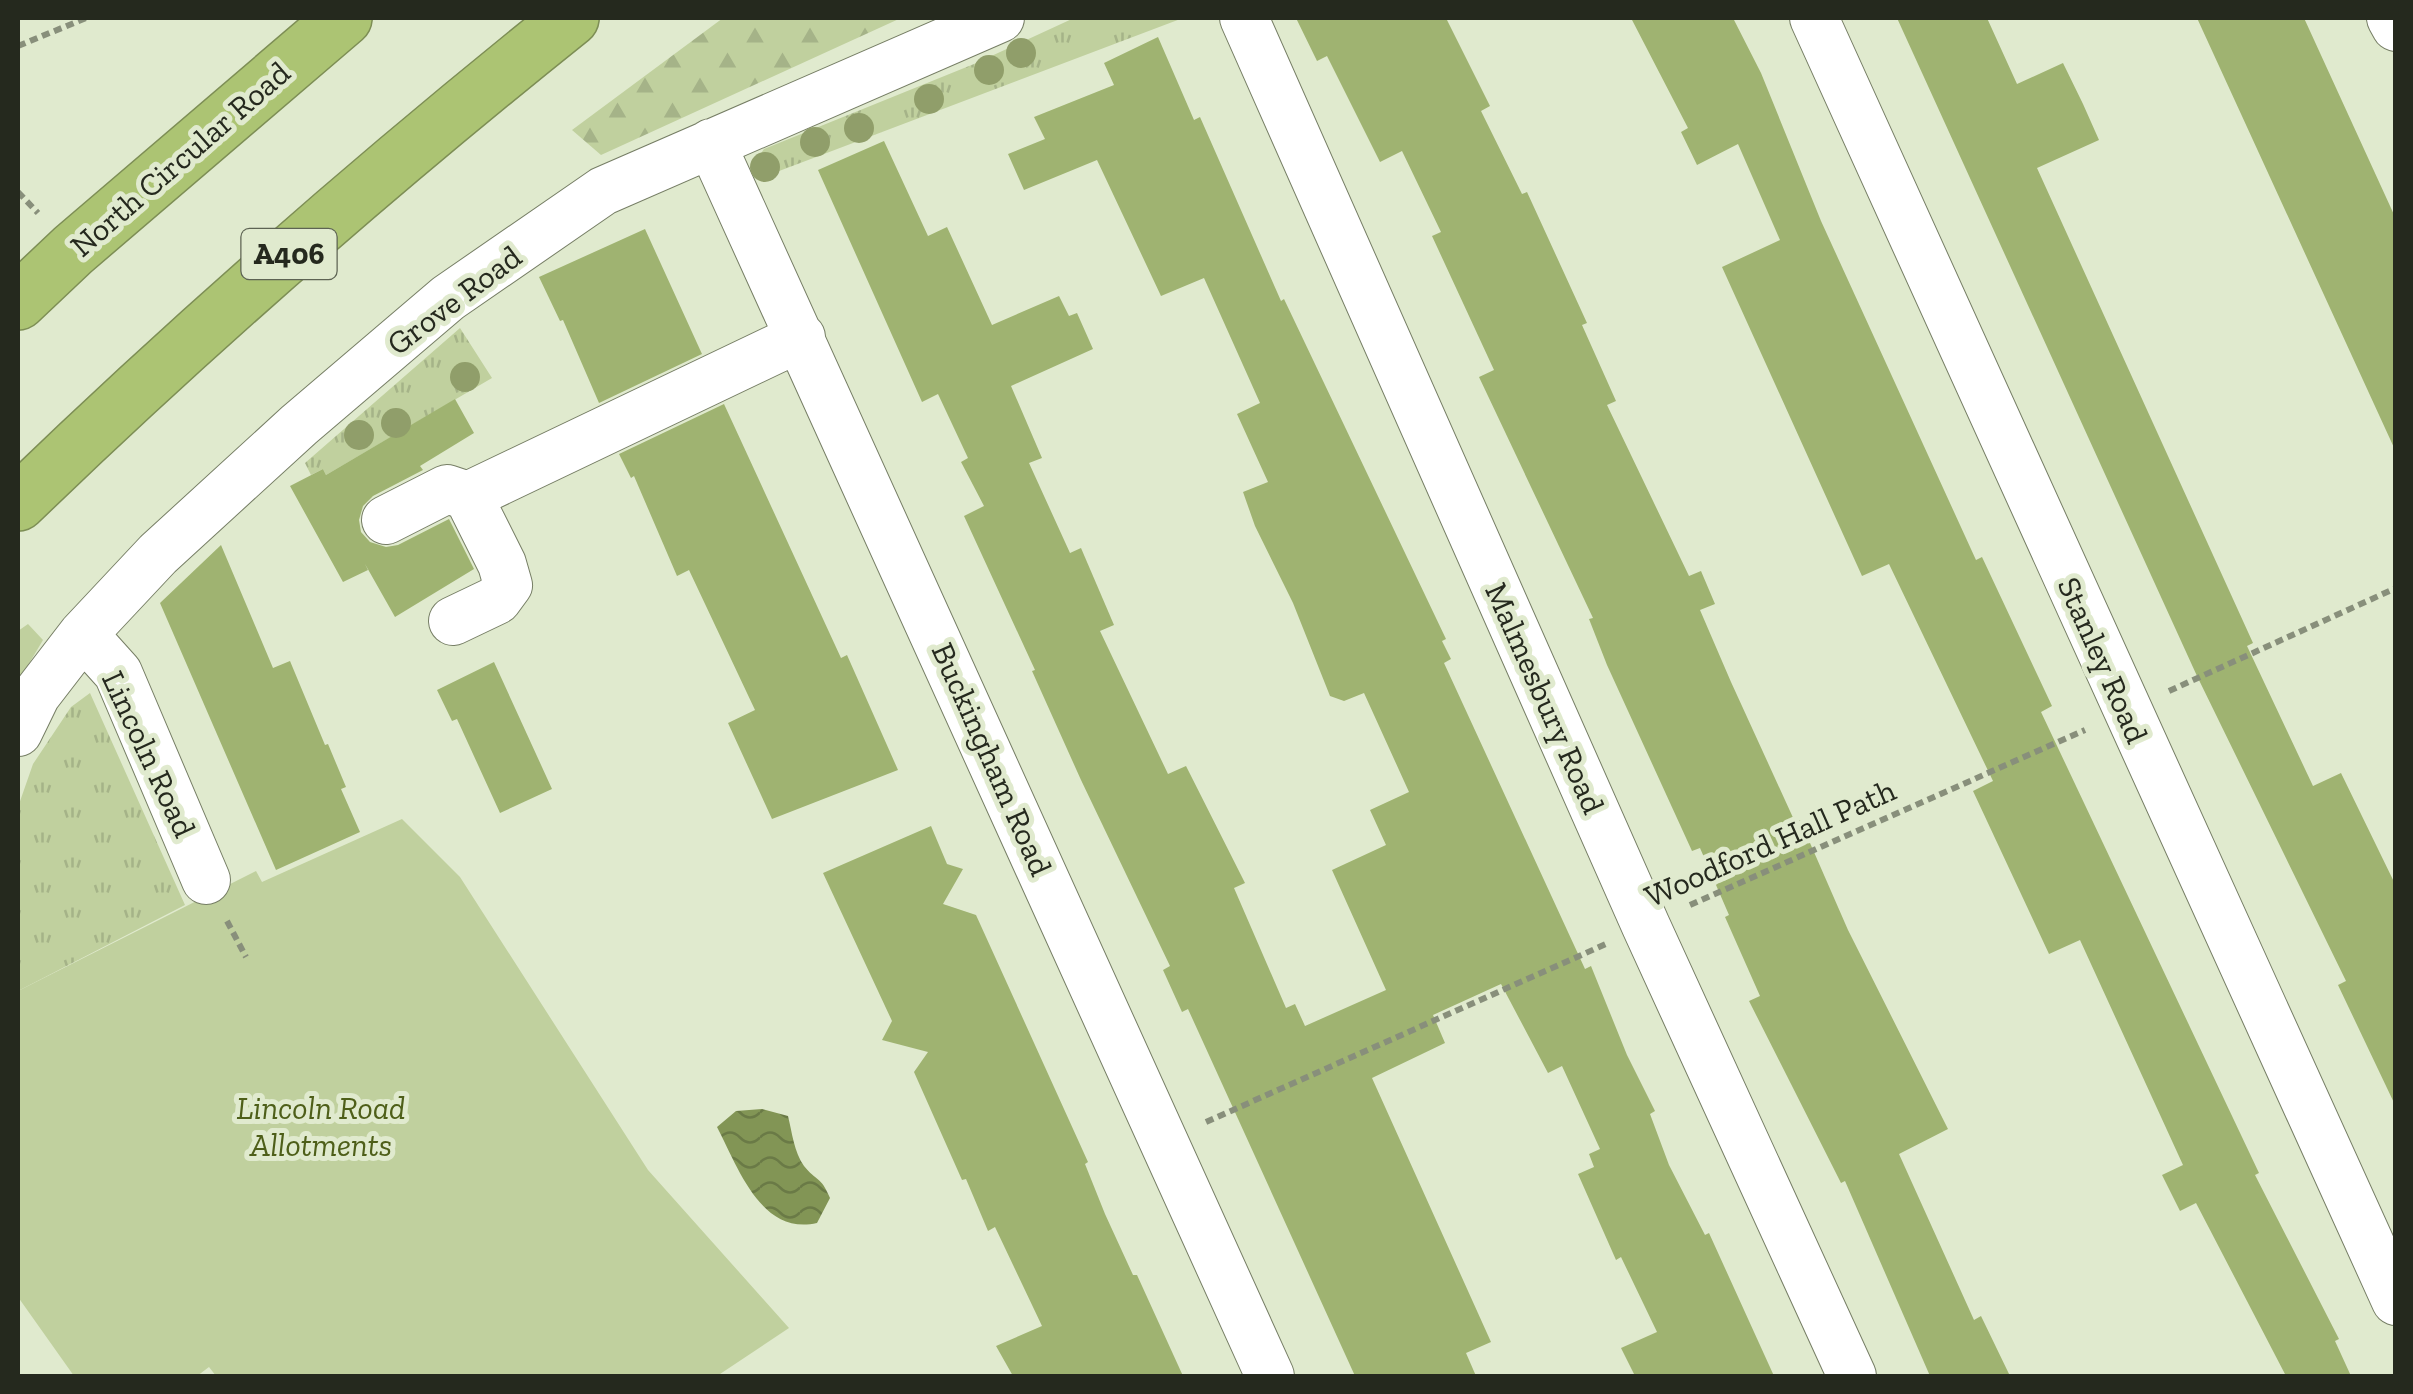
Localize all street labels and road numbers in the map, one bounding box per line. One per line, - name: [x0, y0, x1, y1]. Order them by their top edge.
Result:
- street label: North Circular Road: [63, 53, 298, 265]
- road number: A406: [242, 229, 336, 279]
- street label: Grove Road: [379, 237, 529, 363]
- street label: Stanley Road: [2050, 571, 2157, 749]
- street label: Malmesbury Road: [1477, 577, 1613, 820]
- street label: Buckingham Road: [924, 637, 1060, 882]
- street label: Lincoln Road: [94, 665, 204, 843]
- street label: Woodford Hall Path: [1639, 771, 1901, 915]

